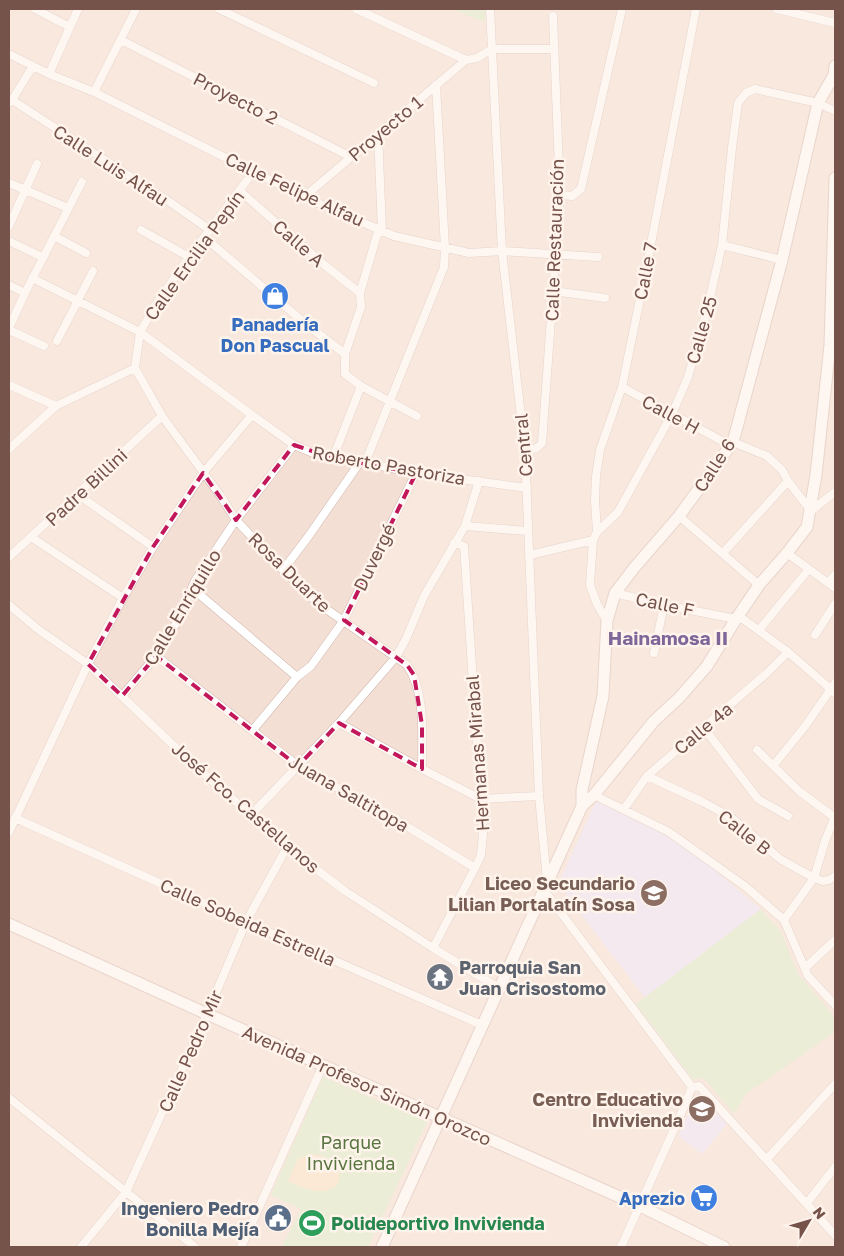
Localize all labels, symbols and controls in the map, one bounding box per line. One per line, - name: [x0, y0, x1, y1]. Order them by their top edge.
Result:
- street label: Proyecto 2: [190, 67, 282, 129]
- street label: Proyecto 1: [343, 90, 427, 165]
- street label: Calle Luis Alfau: [49, 120, 173, 210]
- street label: Calle Felipe Alfau: [222, 147, 368, 231]
- street label: Calle Restauración: [540, 158, 568, 322]
- street label: Calle Ercilia Pepín: [139, 186, 249, 324]
- street label: Calle A: [269, 215, 329, 271]
- street label: Calle 7: [629, 240, 661, 302]
- shop icon: Panadería Don Pascual: [260, 281, 290, 311]
- street label: Calle 25: [681, 294, 721, 366]
- place label: Panadería Don Pascual: [221, 313, 329, 356]
- street label: Calle H: [638, 390, 704, 438]
- street label: Central: [509, 412, 537, 478]
- street label: Calle 6: [689, 434, 739, 496]
- street label: Roberto Pastoriza: [311, 441, 467, 489]
- street label: Padre Billini: [41, 444, 131, 530]
- street label: Duvergé: [348, 520, 400, 594]
- street label: Rosa Duarte: [244, 527, 336, 617]
- street label: Calle Enriquillo: [139, 545, 225, 669]
- street label: Calle F: [634, 587, 696, 621]
- district label: Hainamosa II: [608, 626, 728, 649]
- street label: Hermanas Mirabal: [461, 674, 493, 832]
- street label: Calle 4a: [669, 697, 737, 759]
- street label: José Fco. Castellanos: [168, 737, 324, 877]
- street label: Juana Saltitopa: [285, 750, 413, 836]
- street label: Calle B: [714, 805, 776, 859]
- place label: Liceo Secundario Lilian Portalatín Sosa: [448, 872, 635, 915]
- street label: Calle Sobeida Estrella: [157, 873, 339, 971]
- school or university icon: Liceo Secundario Lilian Portalatín Sosa: [639, 878, 669, 908]
- place label: Parroquia San Juan Crisostomo: [459, 956, 606, 999]
- temple icon: Parroquia San Juan Crisostomo: [425, 962, 455, 992]
- street label: Calle Pedro Mir: [153, 987, 227, 1115]
- street label: Avenida Profesor Simón Orozco: [239, 1020, 495, 1150]
- place label: Centro Educativo Invivienda: [532, 1088, 683, 1131]
- school or university icon: Centro Educativo Invivienda: [687, 1094, 717, 1124]
- park label: Parque Invivienda: [307, 1131, 395, 1174]
- supermarket icon: Aprezio: [689, 1183, 719, 1213]
- place label: Aprezio: [619, 1187, 685, 1209]
- north arrow: [784, 1196, 834, 1246]
- place label: Ingeniero Pedro Bonilla Mejía: [121, 1197, 259, 1240]
- public building icon: Ingeniero Pedro Bonilla Mejía: [263, 1203, 293, 1233]
- text: N: [810, 1203, 830, 1222]
- sports icon: Polideportivo Invivienda: [297, 1208, 327, 1238]
- place label: Polideportivo Invivienda: [331, 1212, 545, 1234]

